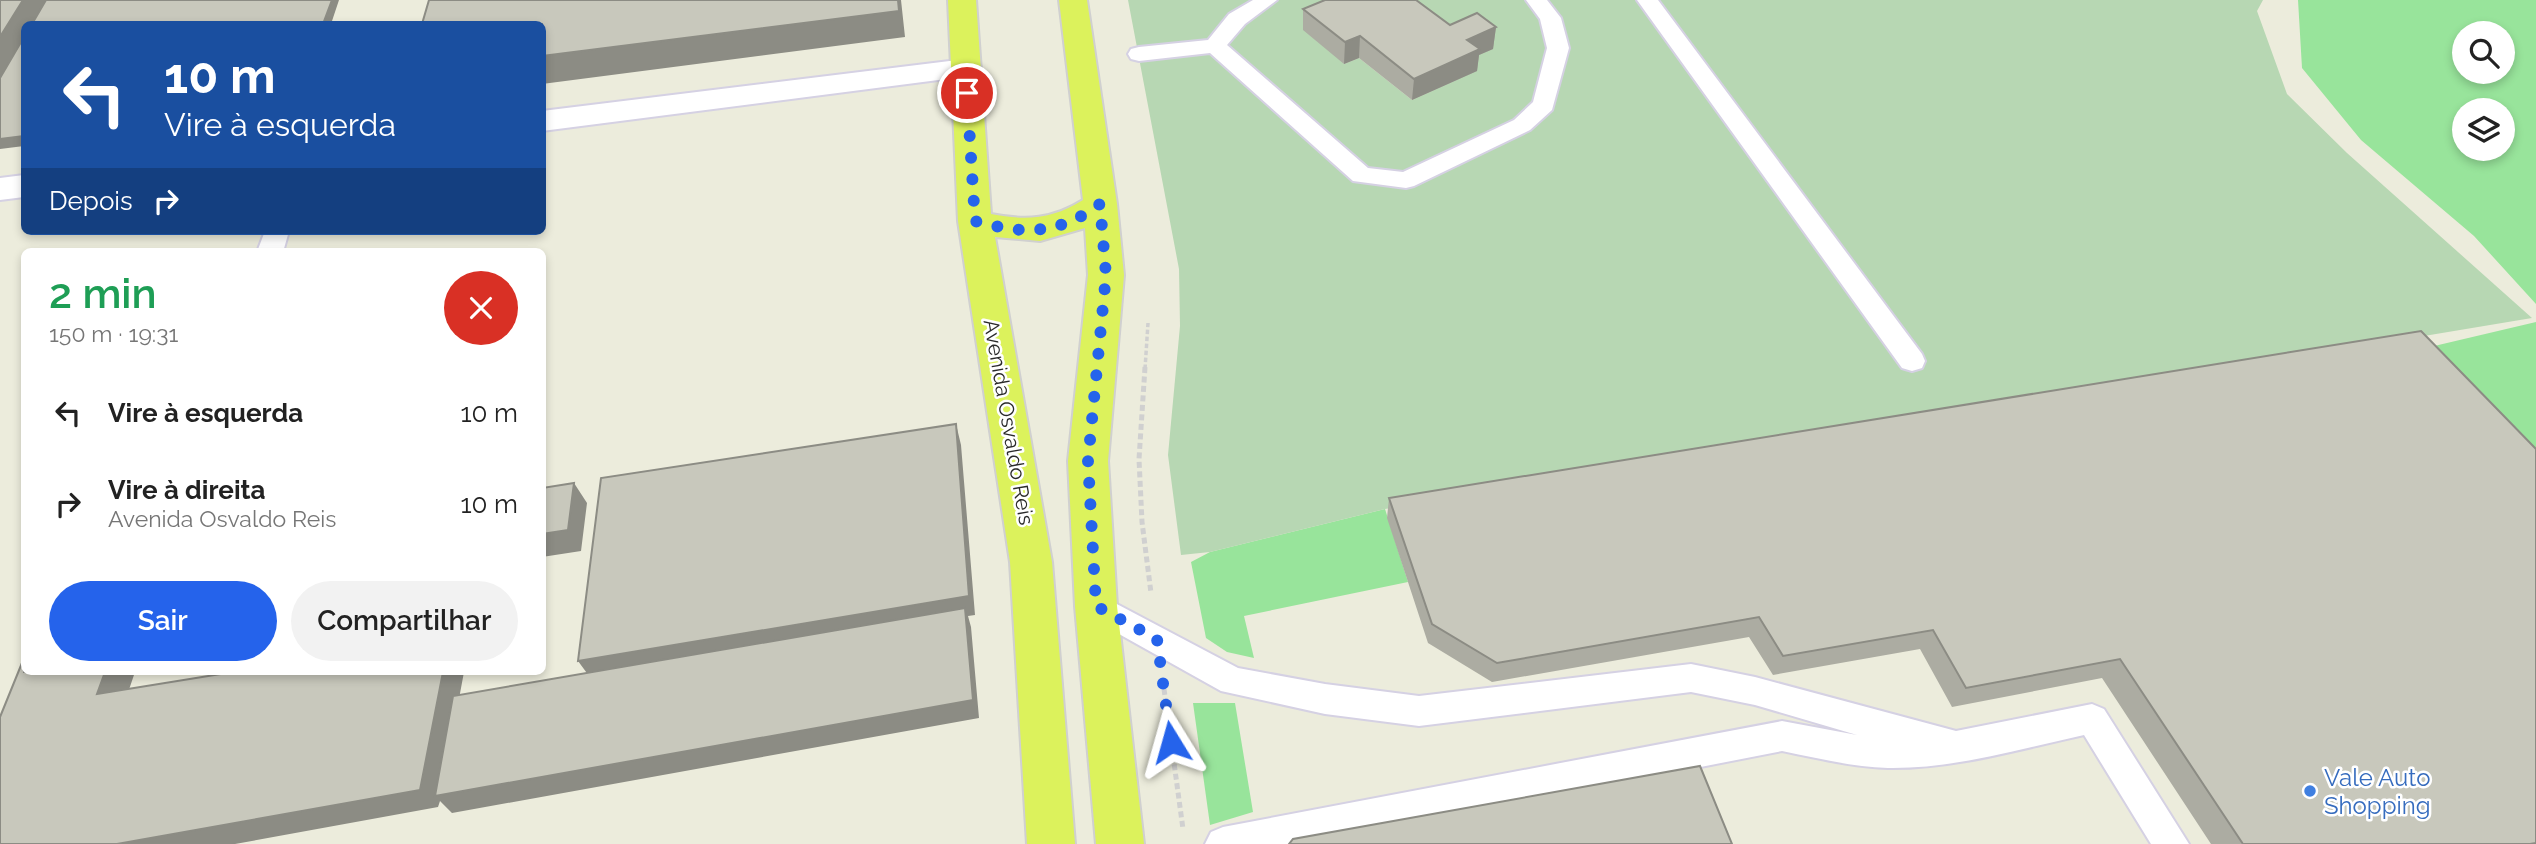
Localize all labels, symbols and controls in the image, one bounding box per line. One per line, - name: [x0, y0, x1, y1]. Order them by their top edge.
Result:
- map controls: [2452, 21, 2515, 161]
- button: search: [2452, 21, 2515, 84]
- text: 10 m: [164, 47, 276, 104]
- icon: left: [49, 49, 140, 140]
- pin: [937, 63, 997, 123]
- icon: arrive: [948, 74, 986, 112]
- button: layers: [2452, 98, 2515, 161]
- text: Vire à esquerda: [164, 106, 396, 143]
- icon: right: [147, 182, 185, 220]
- text: Depois: [49, 186, 133, 216]
- text: 2 min: [49, 269, 157, 318]
- button: close: [444, 271, 518, 345]
- street label: Avenida Osvaldo Reis: [979, 317, 1039, 527]
- text: 150 m · 19:31: [49, 320, 178, 347]
- icon: left: [49, 394, 87, 432]
- text: Vire à esquerda: [108, 398, 303, 428]
- text: 10 m: [460, 398, 518, 428]
- text: Vire à direita: [108, 475, 265, 505]
- icon: right: [49, 485, 87, 523]
- text: 10 m: [460, 489, 518, 519]
- text: Avenida Osvaldo Reis: [108, 505, 336, 532]
- button: Sair: [49, 581, 277, 661]
- button: Compartilhar: [291, 581, 518, 661]
- position arrow: [1134, 705, 1208, 779]
- place label: Vale Auto Shopping: [2324, 763, 2431, 820]
- marker: Vale Auto Shopping: [2302, 783, 2318, 799]

